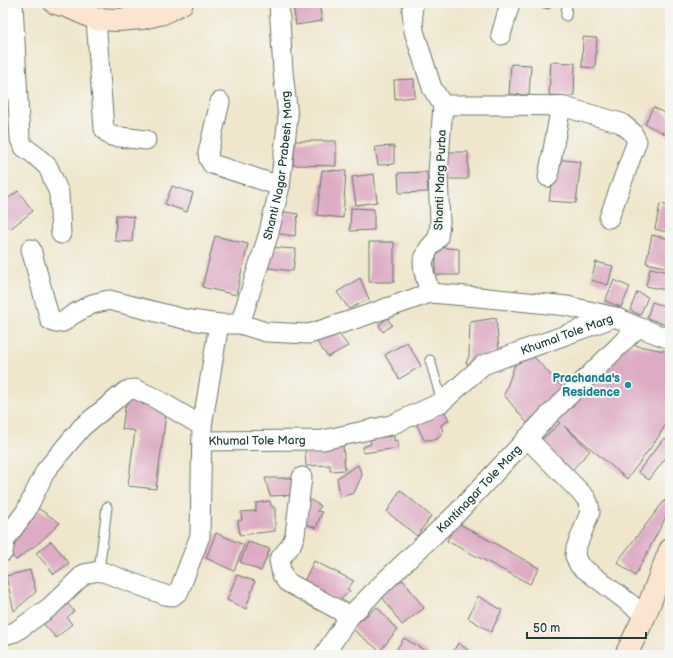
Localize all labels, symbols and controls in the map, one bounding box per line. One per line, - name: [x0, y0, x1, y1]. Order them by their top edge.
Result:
- street label: Shanti Nagar Prabesh Marg: [260, 90, 296, 242]
- street label: Shanti Marg Purba: [431, 129, 450, 231]
- street label: Khumal Tole Marg: [519, 311, 615, 359]
- place label: Prachanda's Residence: [552, 371, 620, 400]
- marker: Prachanda's Residence: [623, 380, 633, 390]
- street label: Khumal Tole Marg: [208, 433, 306, 449]
- street label: Kantinagar Tole Marg: [434, 442, 525, 536]
- scale bar: [527, 614, 646, 640]
- text: 50 m: [533, 621, 560, 636]

